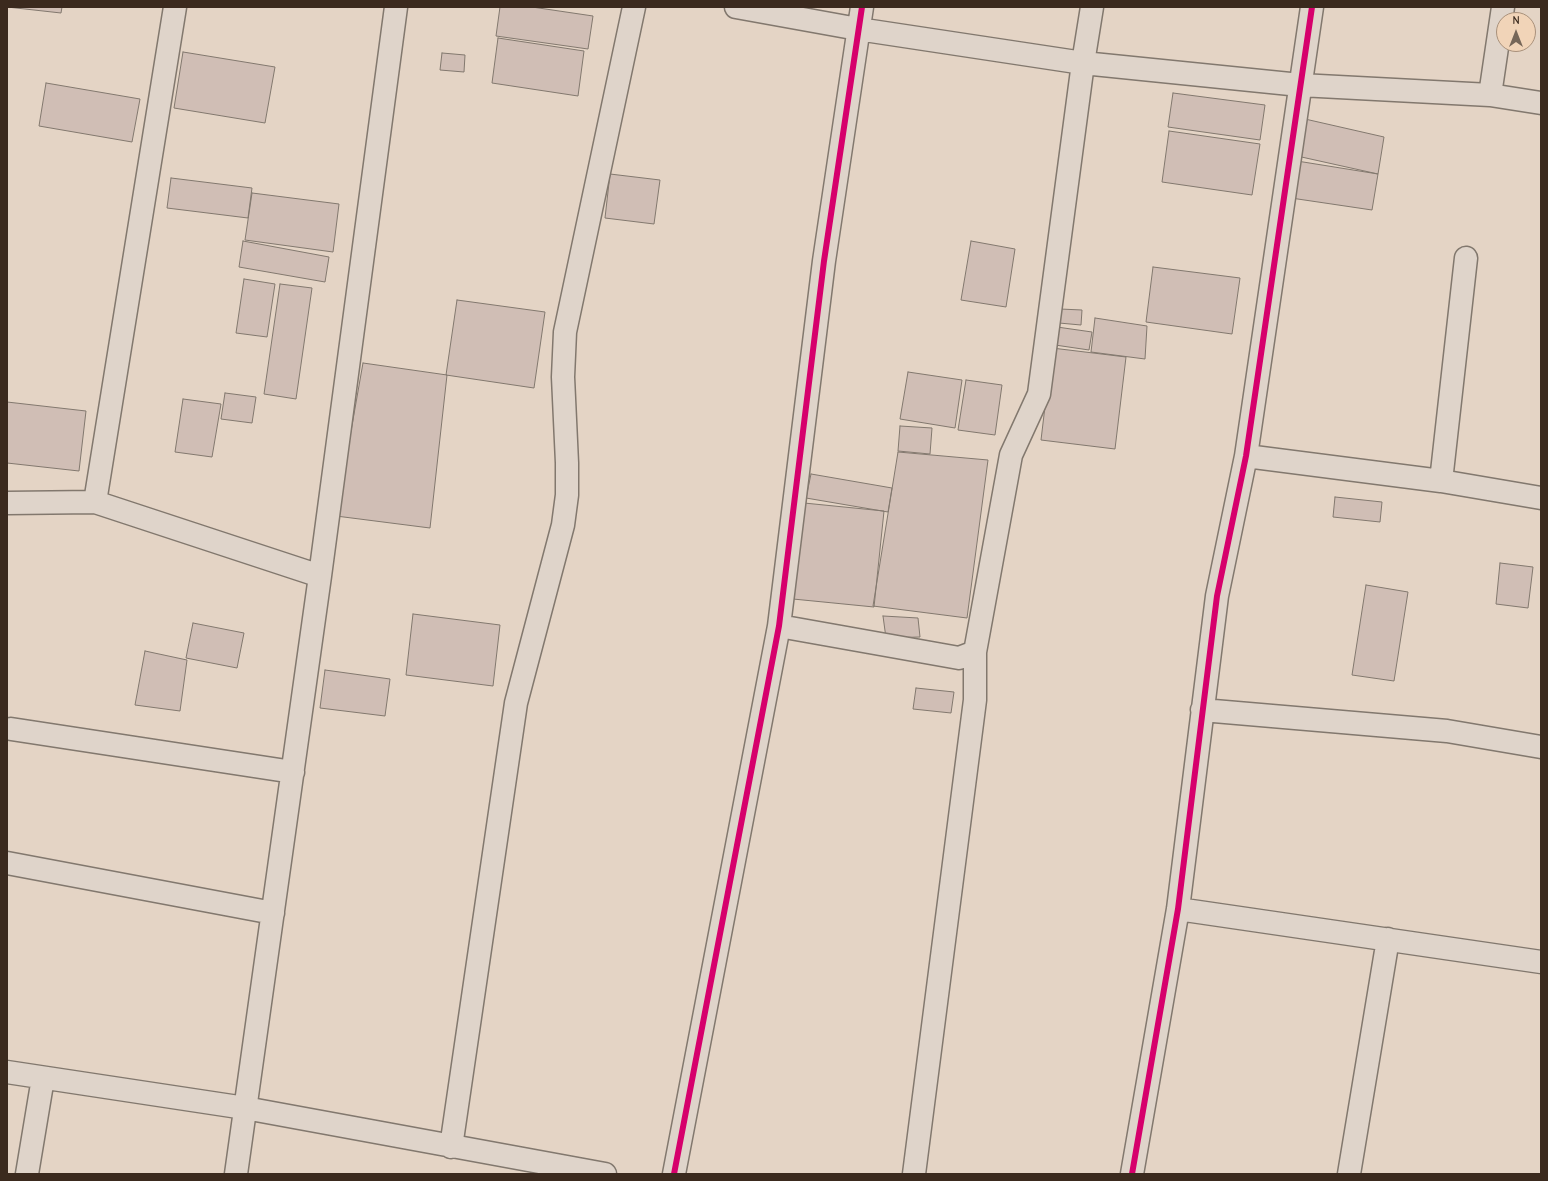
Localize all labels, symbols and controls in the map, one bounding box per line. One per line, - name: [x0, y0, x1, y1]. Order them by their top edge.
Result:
- north arrow: [1496, 12, 1536, 52]
- text: N: [1512, 14, 1520, 27]

